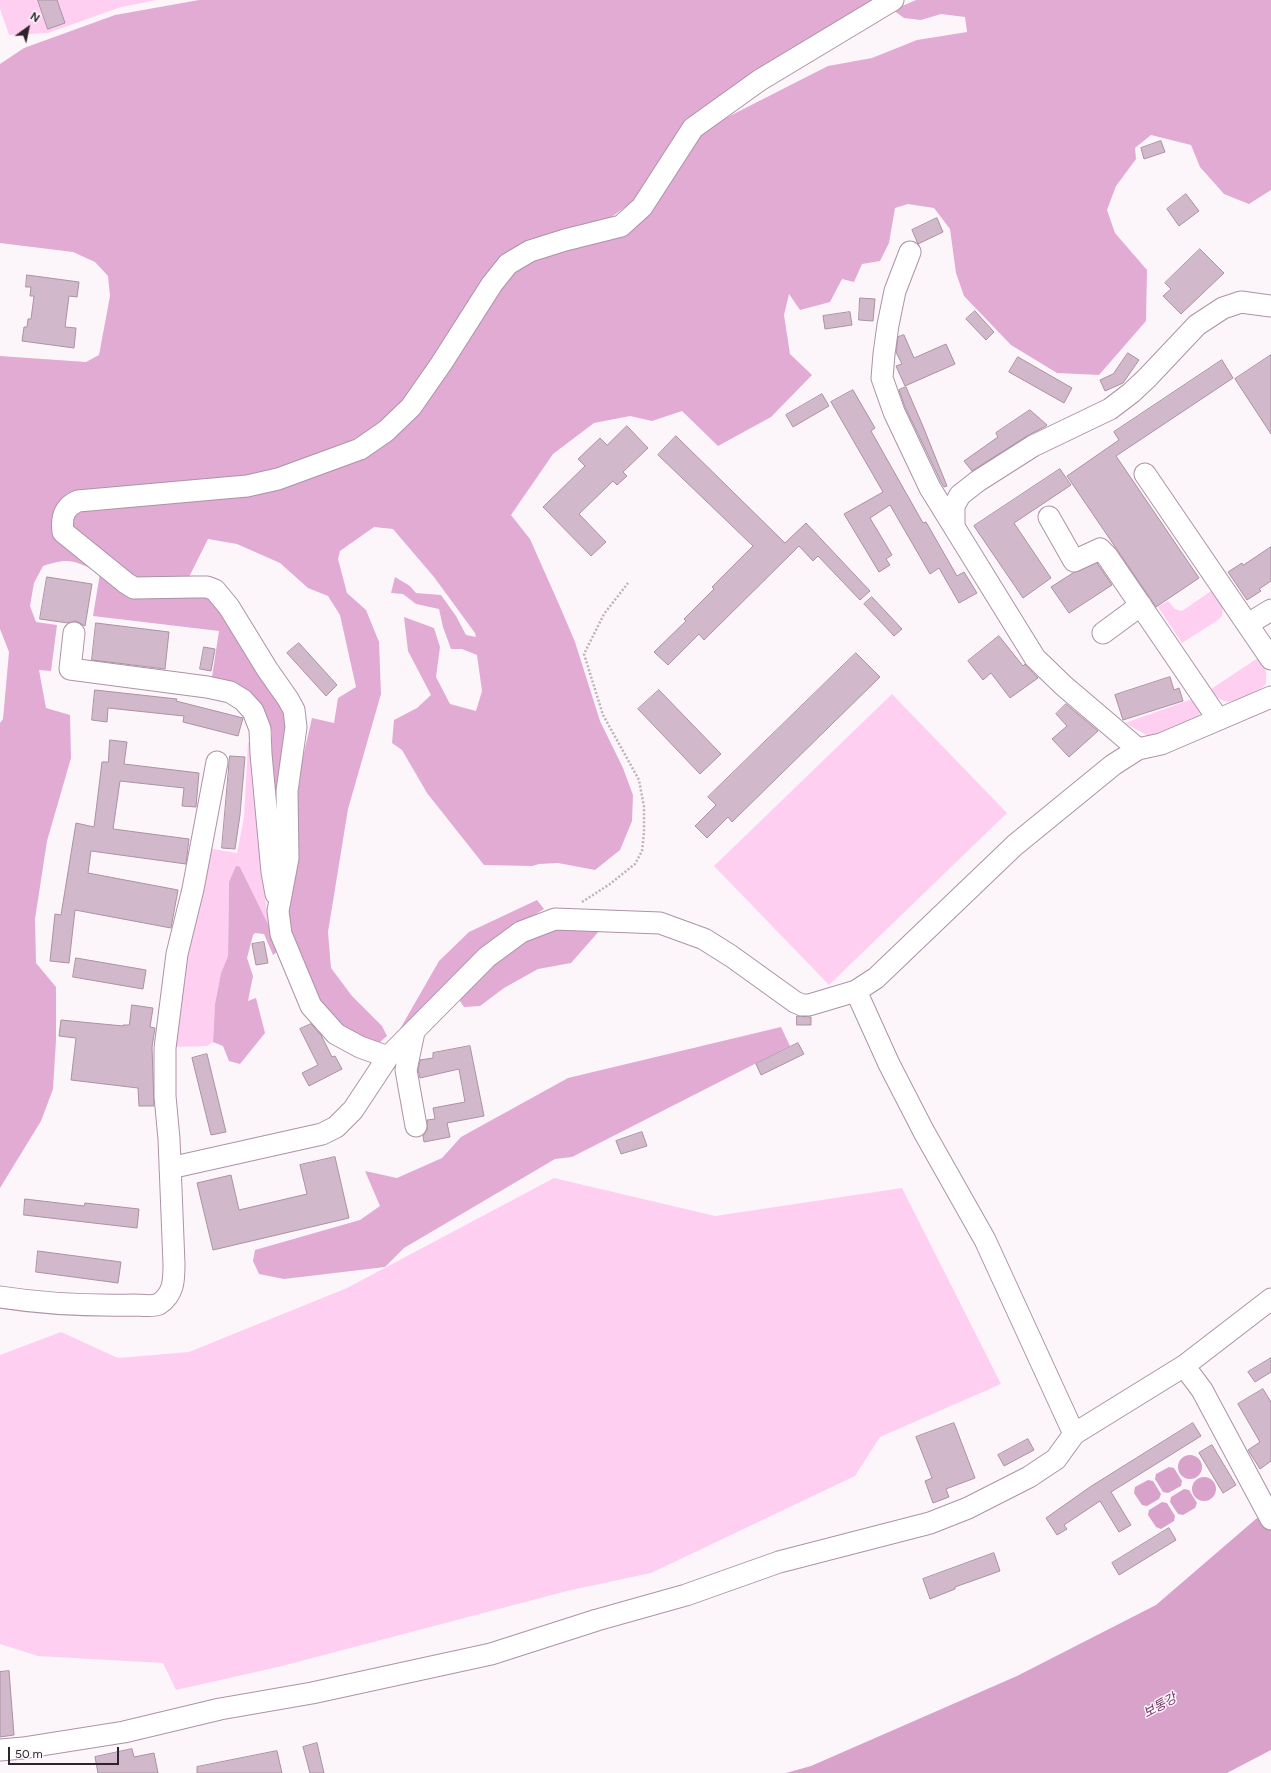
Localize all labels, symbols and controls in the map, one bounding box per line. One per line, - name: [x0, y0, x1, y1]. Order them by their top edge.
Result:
- north arrow: [8, 8, 48, 48]
- text: N: [28, 10, 42, 25]
- water label: 보통강: [1141, 1690, 1179, 1722]
- scale bar: [10, 1739, 121, 1765]
- text: 50 m: [15, 1747, 43, 1761]

